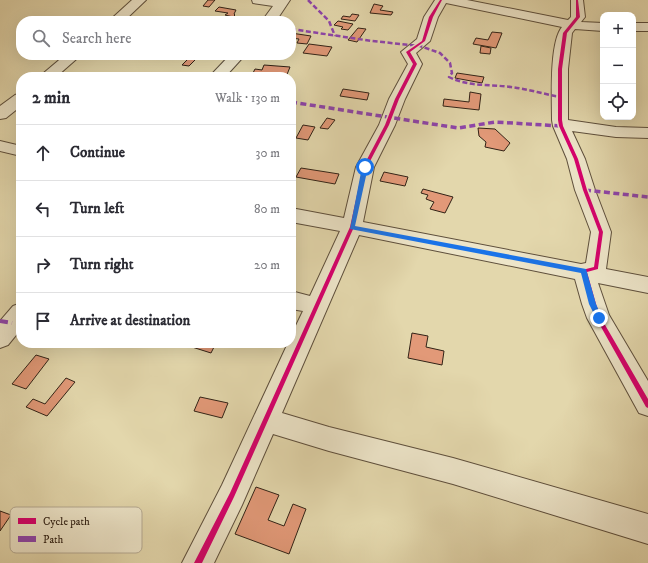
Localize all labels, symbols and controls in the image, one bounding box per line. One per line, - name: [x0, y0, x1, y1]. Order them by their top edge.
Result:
- map controls: [600, 12, 636, 120]
- button: +: [600, 12, 636, 48]
- search box: [16, 16, 296, 60]
- icon: search: [30, 27, 52, 49]
- text: Search here: [62, 29, 131, 48]
- button: −: [600, 48, 636, 84]
- button: locate: [600, 84, 636, 120]
- text: 2 min: [32, 87, 70, 109]
- text: Walk · 130 m: [215, 90, 280, 106]
- icon: ahead: [32, 142, 54, 164]
- text: Continue: [70, 143, 125, 162]
- text: 30 m: [256, 145, 280, 161]
- route start: [356, 158, 374, 176]
- icon: left: [32, 198, 54, 220]
- text: Turn left: [70, 199, 124, 218]
- text: 80 m: [254, 201, 280, 217]
- icon: right: [32, 254, 54, 276]
- text: Turn right: [70, 255, 133, 274]
- text: 20 m: [254, 257, 280, 273]
- route end: [590, 309, 608, 327]
- icon: arrive: [32, 310, 54, 332]
- text: Arrive at destination: [70, 311, 190, 330]
- legend: [10, 507, 142, 553]
- text: Cycle path: [43, 515, 90, 529]
- text: Path: [43, 533, 64, 547]

